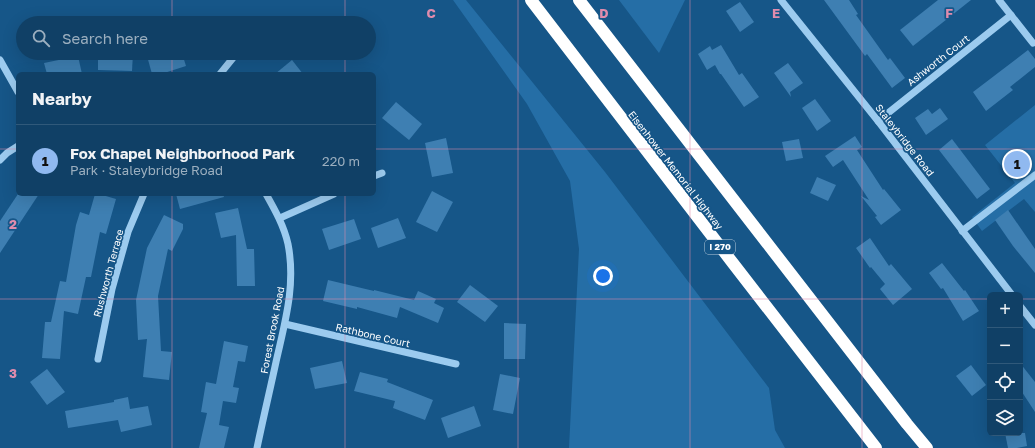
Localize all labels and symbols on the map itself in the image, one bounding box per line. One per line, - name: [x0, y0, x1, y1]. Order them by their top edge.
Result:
- text: C: [426, 5, 436, 21]
- text: D: [599, 5, 609, 21]
- text: E: [772, 5, 780, 21]
- text: F: [945, 5, 953, 21]
- street label: Ashworth Court: [904, 32, 972, 88]
- street label: Staleybridge Road: [873, 102, 937, 178]
- street label: Eisenhower Memorial Highway: [626, 108, 726, 232]
- pin: 1: [1004, 149, 1030, 179]
- text: 2: [9, 216, 17, 232]
- street label: Rushworth Terrace: [90, 228, 126, 318]
- road number: I 270: [705, 240, 735, 254]
- your location: [593, 266, 613, 286]
- street label: Forest Brook Road: [258, 285, 286, 375]
- street label: Rathbone Court: [335, 321, 411, 349]
- text: 3: [9, 365, 17, 381]

